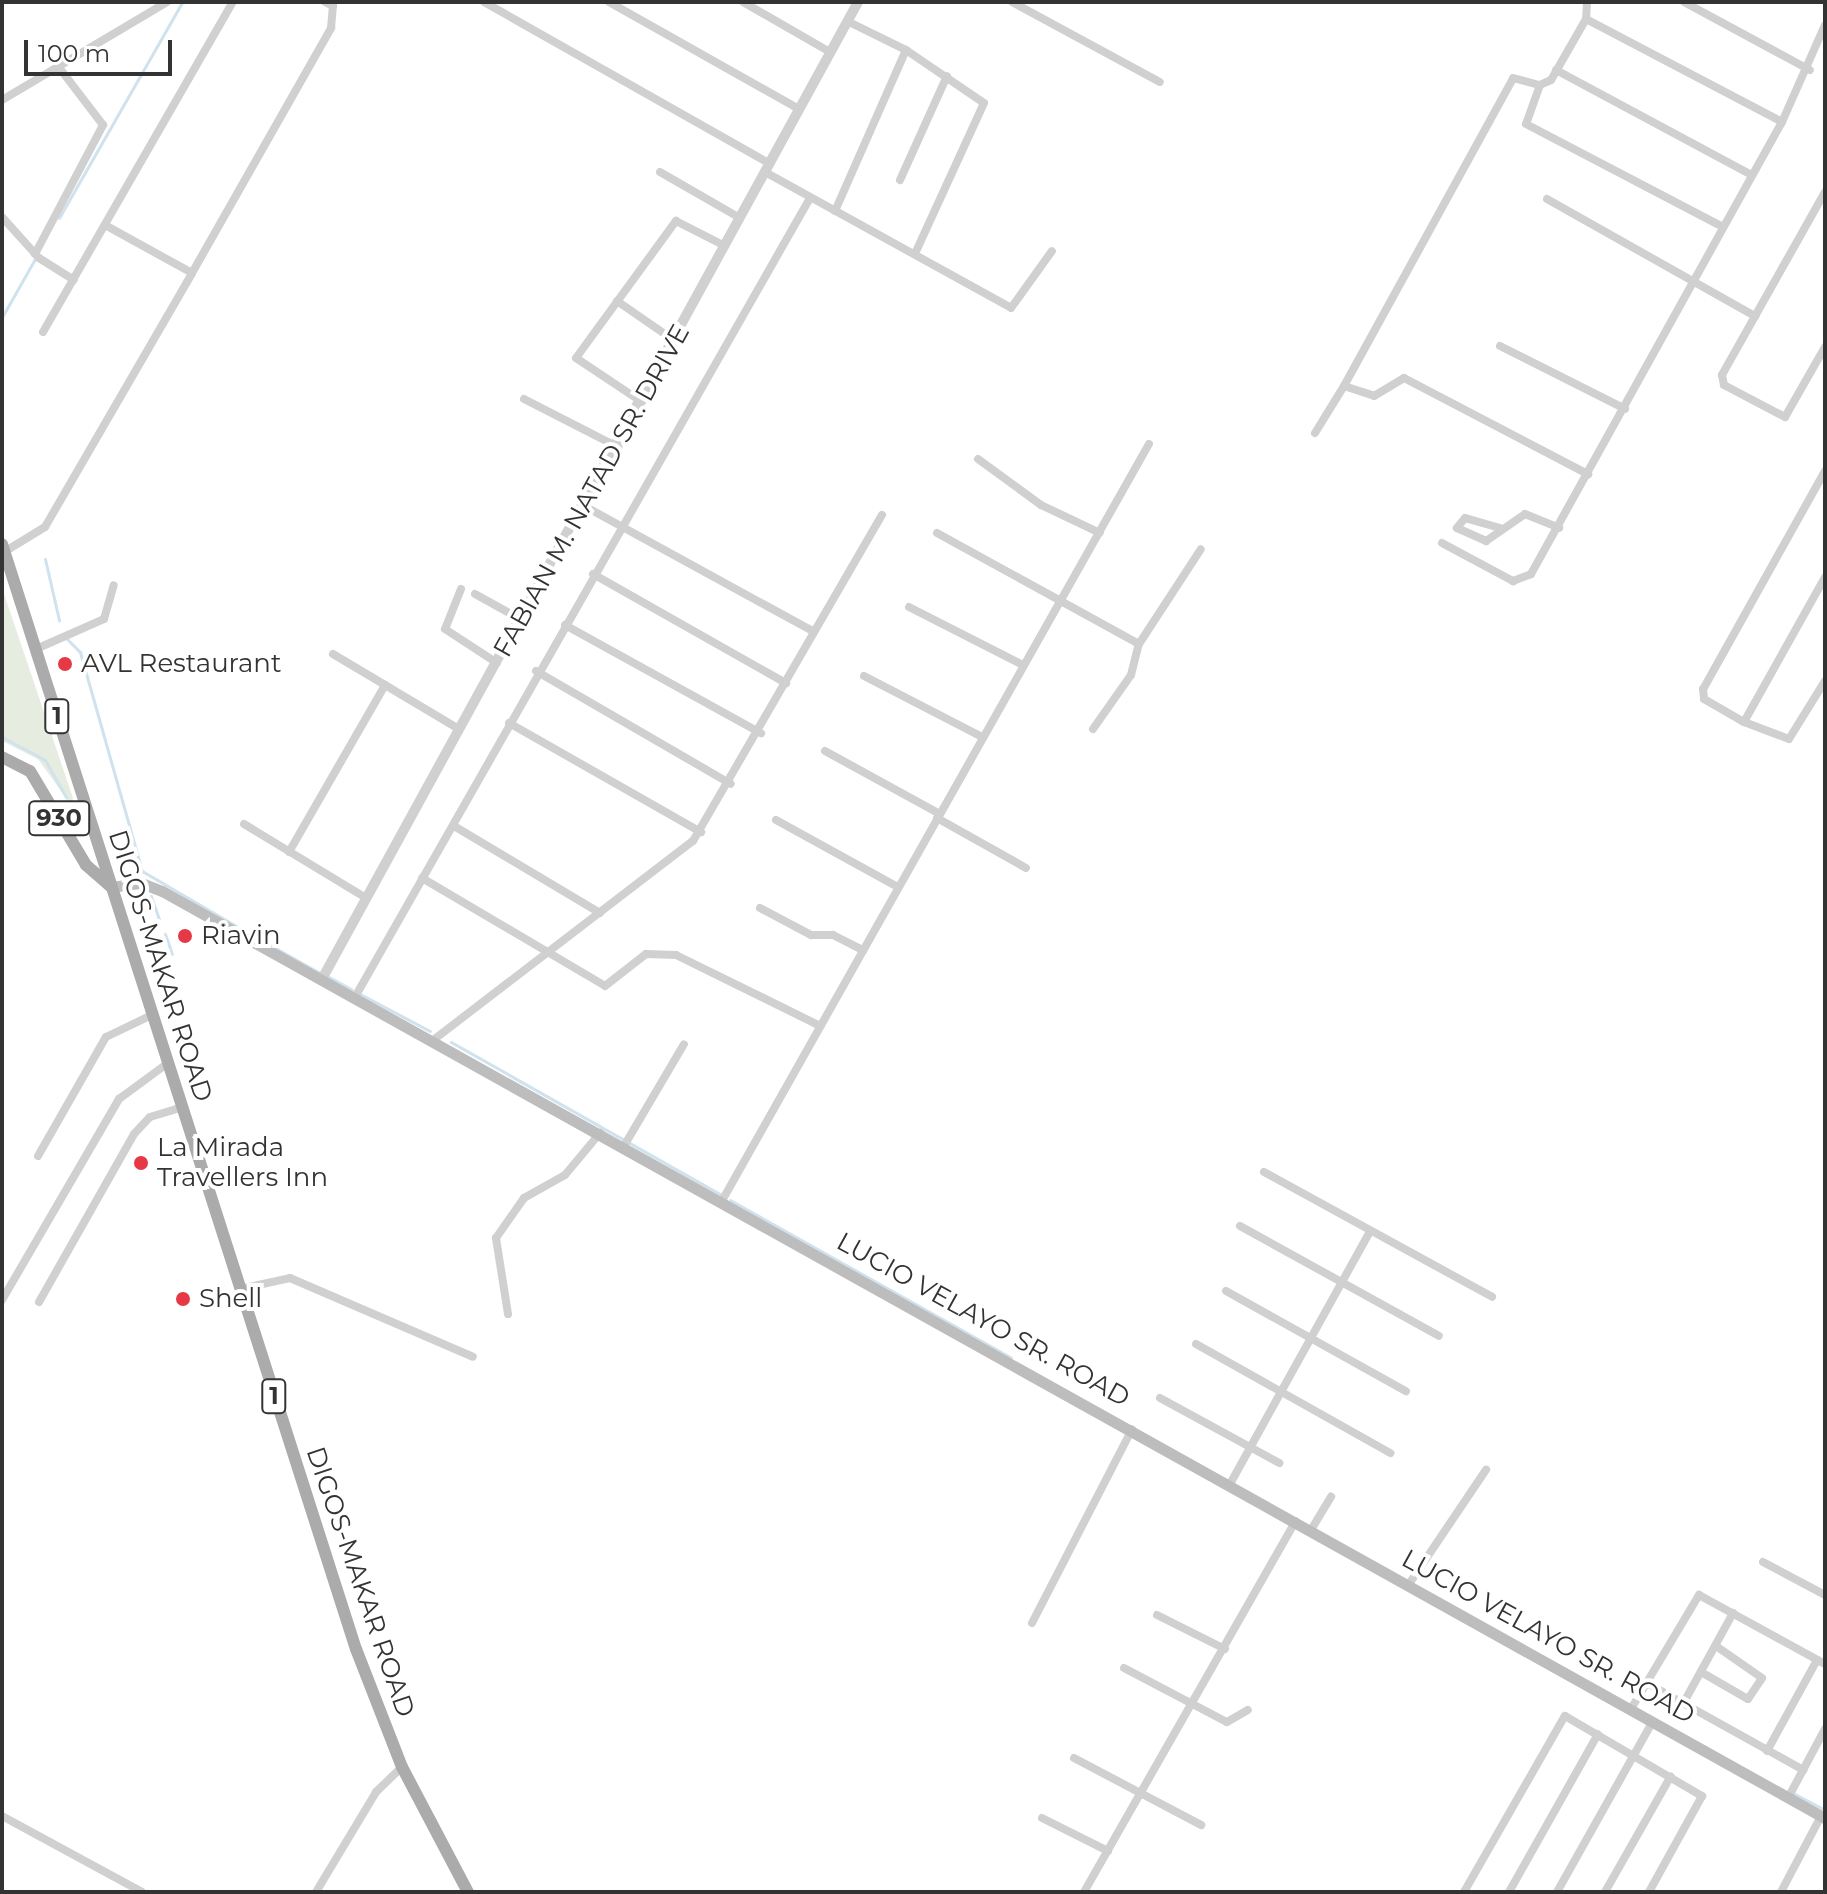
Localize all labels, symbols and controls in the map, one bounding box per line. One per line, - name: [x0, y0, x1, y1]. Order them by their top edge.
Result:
- scale bar: [28, 24, 176, 74]
- text: 100 m: [38, 39, 110, 68]
- street label: FABIAN M. NATAD SR. DRIVE: [487, 319, 697, 663]
- place label: AVL Restaurant: [81, 648, 281, 680]
- marker: AVL Restaurant: [56, 655, 74, 673]
- road number: 1: [43, 696, 71, 736]
- road number: 930: [27, 798, 91, 838]
- street label: DIGOS-MAKAR ROAD: [101, 826, 219, 1106]
- place label: Riavin: [201, 920, 281, 952]
- marker: Riavin: [176, 927, 194, 945]
- place label: La Mirada Travellers Inn: [157, 1132, 328, 1194]
- marker: La Mirada Travellers Inn: [132, 1154, 150, 1172]
- street label: LUCIO VELAYO SR. ROAD: [831, 1226, 1135, 1414]
- place label: Shell: [199, 1283, 262, 1315]
- marker: Shell: [174, 1290, 192, 1308]
- road number: 1: [260, 1376, 288, 1416]
- street label: DIGOS-MAKAR ROAD: [299, 1443, 421, 1721]
- street label: LUCIO VELAYO SR. ROAD: [1396, 1543, 1700, 1731]

